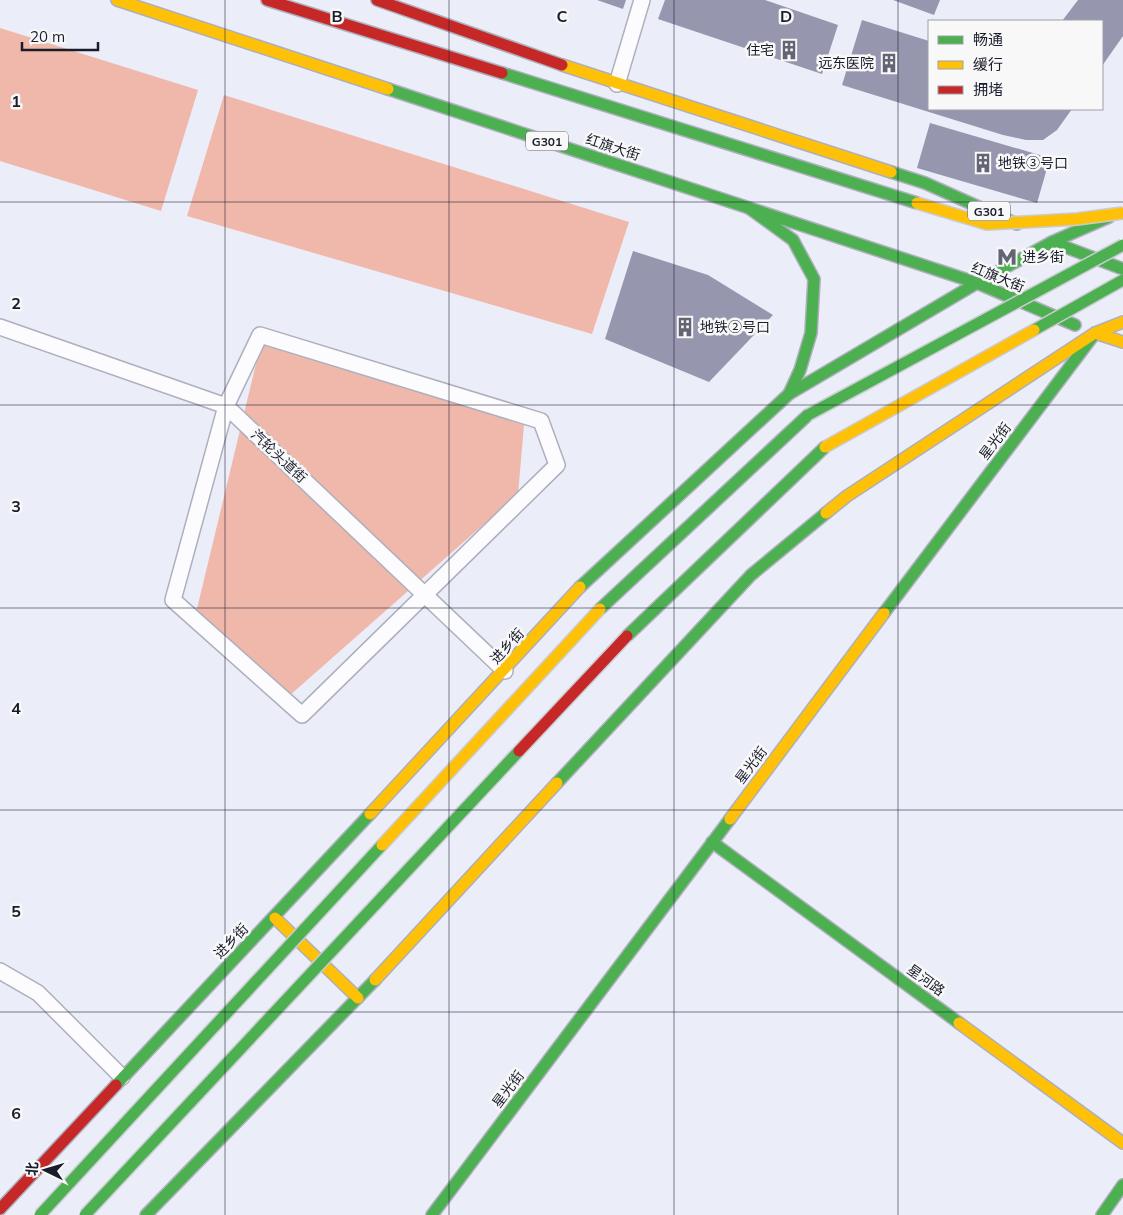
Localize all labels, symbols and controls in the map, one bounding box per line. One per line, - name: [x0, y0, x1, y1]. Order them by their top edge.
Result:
- text: B: [331, 6, 343, 26]
- text: C: [557, 6, 568, 26]
- text: D: [780, 6, 792, 26]
- scale bar: [22, 20, 99, 52]
- legend: [928, 20, 1103, 110]
- text: 20 m: [30, 27, 65, 46]
- text: 畅通: [973, 30, 1003, 49]
- building icon: 住宅: [778, 39, 800, 61]
- place label: 住宅: [746, 41, 774, 59]
- building icon: 远东医院: [878, 52, 900, 74]
- place label: 远东医院: [818, 54, 874, 72]
- text: 缓行: [973, 55, 1003, 74]
- text: 拥堵: [973, 80, 1003, 99]
- text: 1: [11, 91, 21, 111]
- street label: 红旗大街: [584, 130, 642, 164]
- road number: G301: [526, 132, 568, 150]
- building icon: 地铁③号口: [972, 152, 994, 174]
- place label: 地铁③号口: [998, 154, 1068, 172]
- road number: G301: [968, 202, 1010, 220]
- metro station icon: 进乡街: [996, 246, 1018, 268]
- place label: 进乡街: [1022, 248, 1064, 266]
- street label: 红旗大街: [969, 258, 1027, 296]
- text: 2: [11, 293, 21, 313]
- building icon: 地铁②号口: [674, 316, 696, 338]
- place label: 地铁②号口: [700, 318, 770, 336]
- street label: 星光街: [975, 419, 1015, 463]
- street label: 汽轮头道街: [247, 426, 311, 486]
- text: 3: [11, 496, 21, 516]
- street label: 进乡街: [486, 624, 528, 668]
- text: 4: [11, 698, 21, 718]
- street label: 星光街: [731, 743, 771, 787]
- text: 5: [11, 901, 21, 921]
- street label: 进乡街: [210, 920, 252, 962]
- street label: 星河路: [904, 960, 948, 1000]
- street label: 星光街: [488, 1067, 528, 1111]
- text: 6: [11, 1103, 21, 1123]
- north arrow: [20, 1145, 70, 1195]
- text: 北: [22, 1161, 42, 1177]

